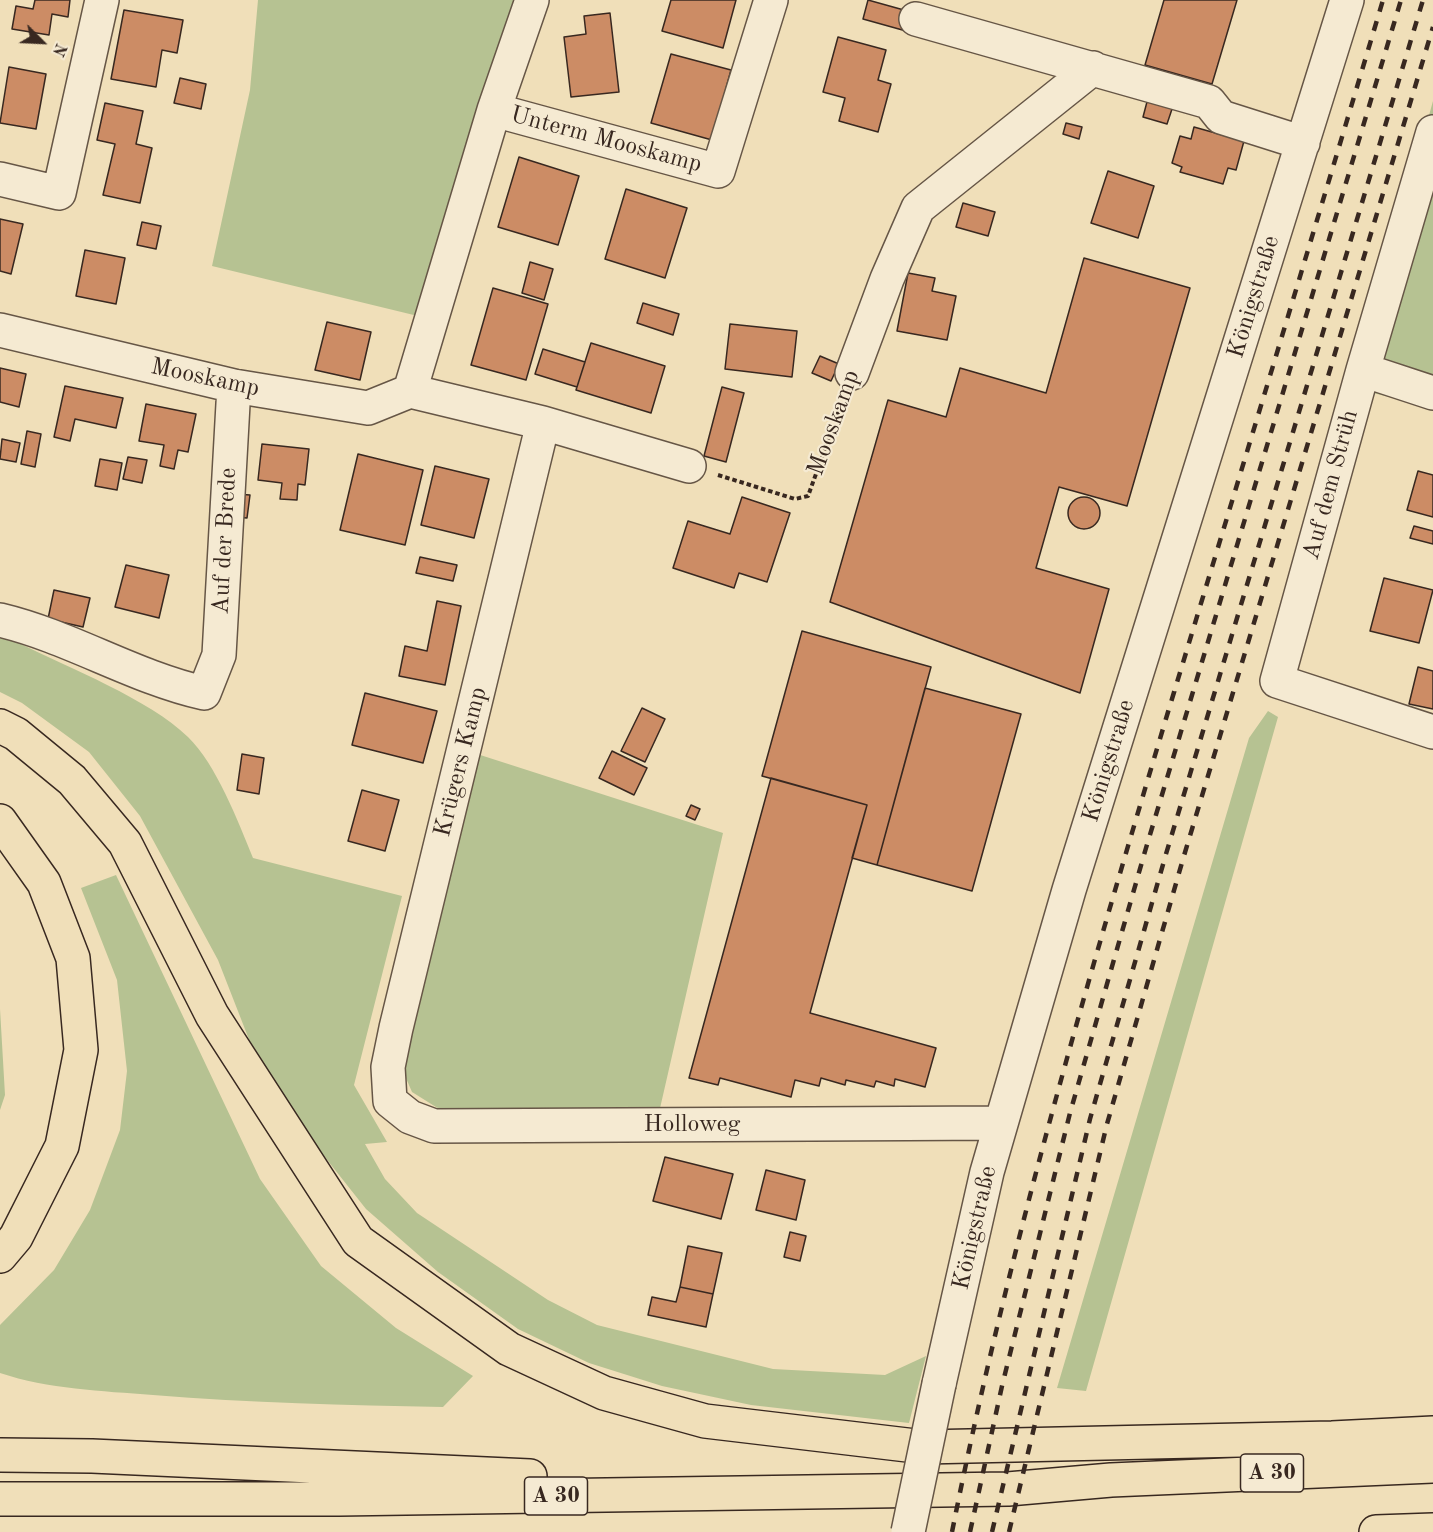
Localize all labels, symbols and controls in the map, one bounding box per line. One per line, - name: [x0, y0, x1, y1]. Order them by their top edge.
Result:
- north arrow: [12, 12, 72, 72]
- text: N: [49, 40, 68, 58]
- street label: Unterm Mooskamp: [507, 101, 705, 179]
- street label: Königstraße: [1222, 232, 1286, 362]
- street label: Mooskamp: [148, 352, 262, 404]
- street label: Mooskamp: [802, 366, 866, 480]
- street label: Auf dem Strüh: [1297, 407, 1365, 563]
- street label: Auf der Brede: [207, 467, 243, 615]
- street label: Krügers Kamp: [428, 684, 494, 840]
- street label: Königstraße: [1077, 696, 1141, 826]
- street label: Holloweg: [644, 1111, 740, 1139]
- street label: Königstraße: [947, 1163, 1003, 1293]
- road number: A 30: [1240, 1454, 1304, 1492]
- road number: A 30: [524, 1477, 588, 1515]

